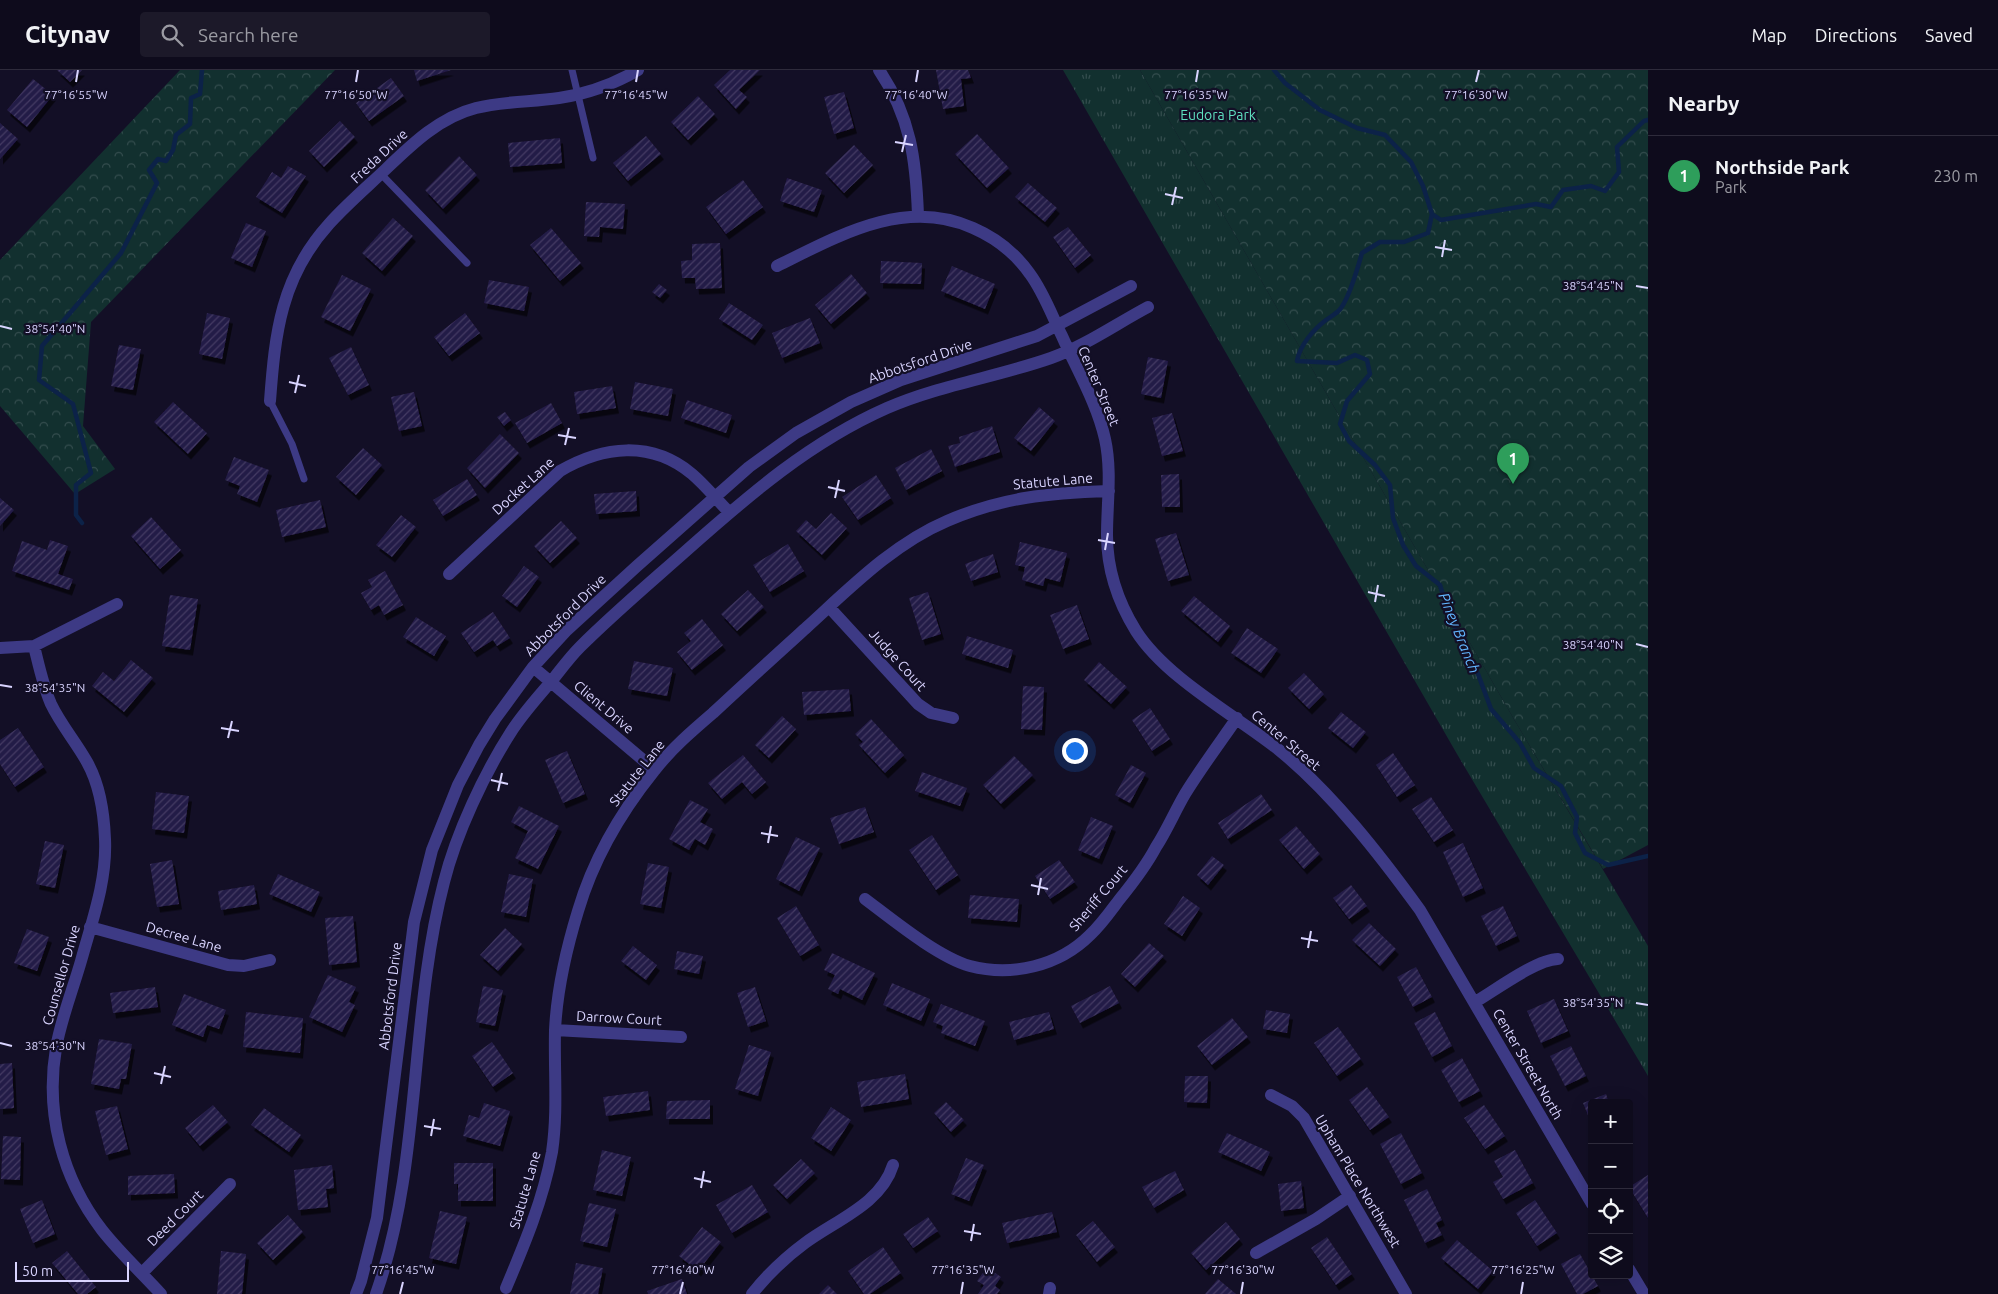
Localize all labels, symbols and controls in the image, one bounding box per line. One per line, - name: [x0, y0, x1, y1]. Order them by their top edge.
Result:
- search box: [140, 12, 490, 57]
- text: Citynav: [25, 21, 110, 48]
- icon: search: [158, 21, 186, 49]
- text: Search here: [198, 24, 298, 46]
- text: Map: [1751, 25, 1787, 45]
- text: Directions: [1815, 25, 1897, 45]
- text: Saved: [1925, 25, 1973, 45]
- text: 77°16'55"W: [44, 88, 108, 101]
- text: 77°16'50"W: [324, 88, 388, 101]
- text: 77°16'45"W: [604, 88, 668, 101]
- text: 77°16'40"W: [884, 88, 948, 101]
- text: 77°16'35"W: [1164, 88, 1228, 101]
- text: 77°16'30"W: [1444, 88, 1508, 101]
- text: Nearby: [1668, 91, 1739, 115]
- park label: Eudora Park: [1180, 107, 1256, 123]
- street label: Freda Drive: [347, 126, 411, 186]
- text: Northside Park: [1715, 156, 1849, 178]
- text: 1: [1679, 167, 1689, 185]
- text: 230 m: [1933, 167, 1978, 185]
- text: Park: [1715, 178, 1747, 196]
- text: 38°54'45"N: [1563, 279, 1623, 292]
- text: 38°54'40"N: [25, 322, 85, 335]
- street label: Abbotsford Drive: [866, 336, 974, 386]
- street label: Center Street: [1075, 344, 1123, 429]
- pin: 1: [1497, 443, 1529, 484]
- street label: Docket Lane: [489, 454, 557, 518]
- street label: Statute Lane: [1012, 470, 1094, 492]
- street label: Abbotsford Drive: [521, 571, 609, 659]
- water label: Piney Branch: [1436, 590, 1483, 676]
- street label: Judge Court: [866, 626, 930, 695]
- text: 38°54'40"N: [1563, 638, 1623, 651]
- street label: Client Drive: [571, 677, 637, 737]
- text: 38°54'35"N: [25, 681, 85, 694]
- street label: Center Street: [1248, 707, 1324, 774]
- street label: Statute Lane: [606, 737, 668, 809]
- your location: [1062, 738, 1088, 764]
- street label: Sheriff Court: [1066, 861, 1131, 934]
- street label: Decree Lane: [144, 919, 224, 955]
- street label: Counsellor Drive: [39, 923, 83, 1027]
- street label: Abbotsford Drive: [375, 941, 405, 1051]
- text: 38°54'35"N: [1563, 996, 1623, 1009]
- street label: Center Street North: [1490, 1006, 1566, 1122]
- street label: Darrow Court: [576, 1008, 663, 1028]
- text: 38°54'30"N: [25, 1039, 85, 1052]
- map controls: [1588, 1099, 1633, 1279]
- button: +: [1588, 1099, 1633, 1144]
- street label: Upham Place Northwest: [1312, 1112, 1404, 1251]
- button: −: [1588, 1144, 1633, 1189]
- street label: Statute Lane: [506, 1149, 544, 1231]
- street label: Deed Court: [144, 1186, 207, 1249]
- button: locate: [1588, 1189, 1633, 1234]
- button: layers: [1588, 1234, 1633, 1279]
- scale bar: [15, 1259, 129, 1282]
- text: 50 m: [22, 1263, 53, 1279]
- text: 77°16'45"W: [371, 1263, 435, 1276]
- text: 77°16'40"W: [651, 1263, 715, 1276]
- text: 77°16'35"W: [931, 1263, 995, 1276]
- text: 77°16'30"W: [1211, 1263, 1275, 1276]
- text: 77°16'25"W: [1491, 1263, 1555, 1276]

